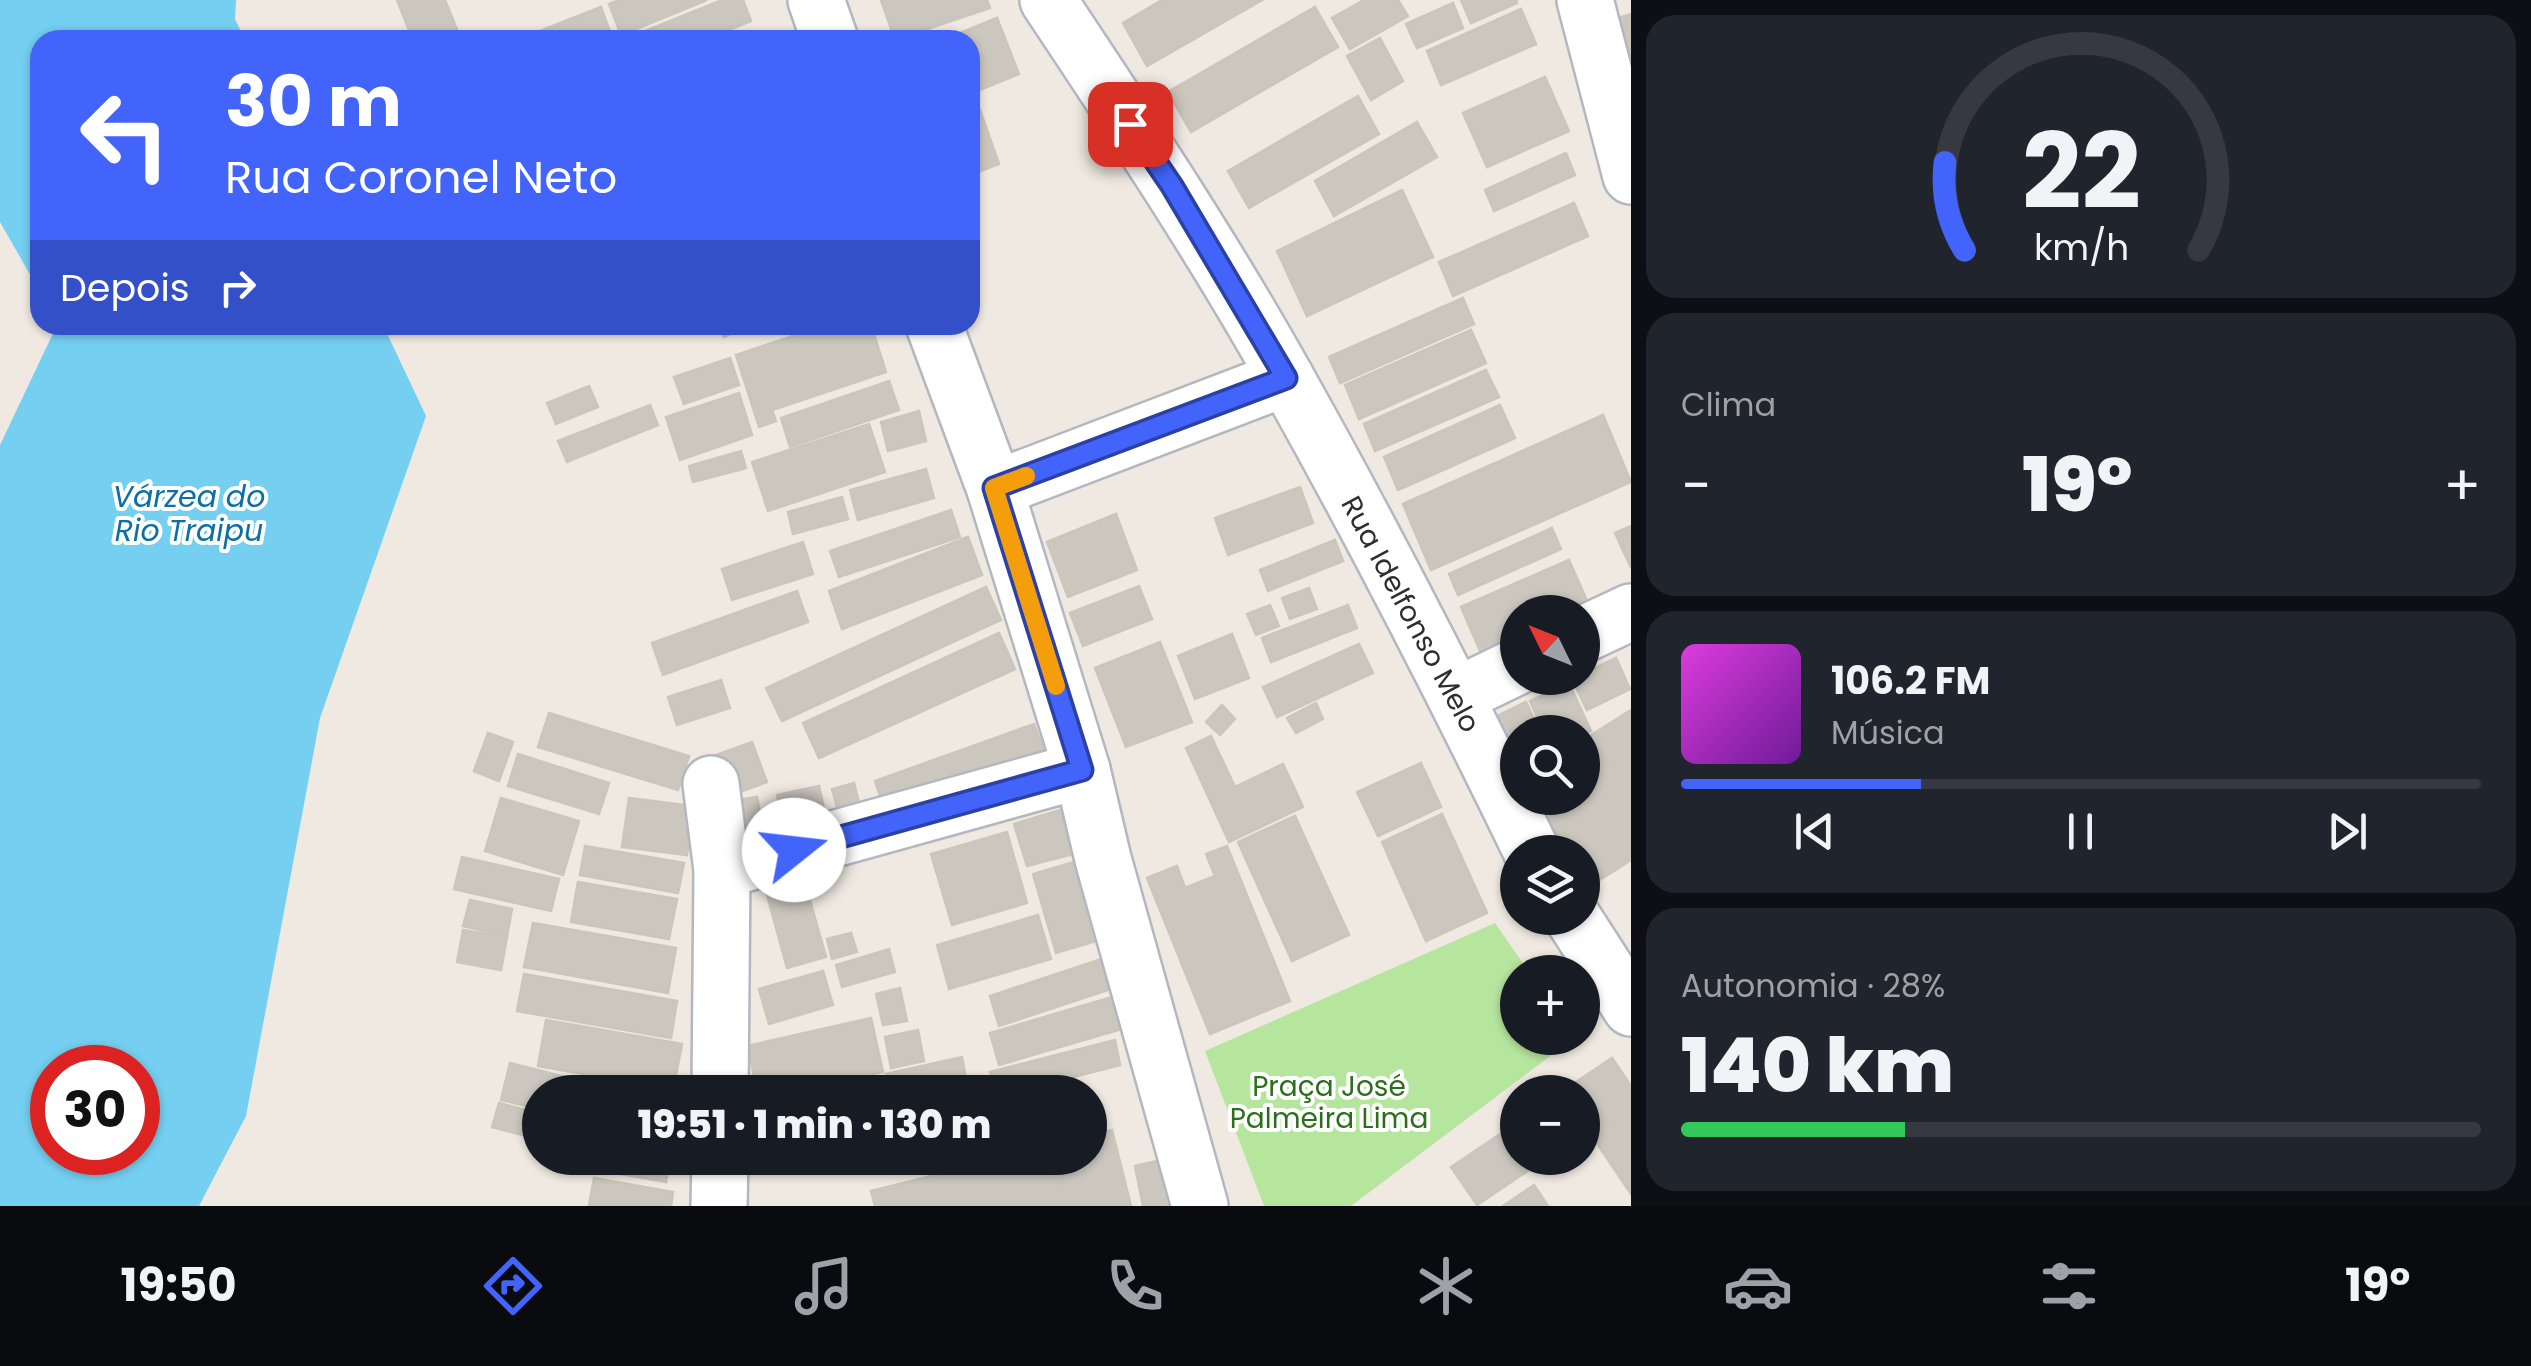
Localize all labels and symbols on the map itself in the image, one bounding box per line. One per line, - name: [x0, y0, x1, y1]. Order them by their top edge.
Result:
- pin: [1088, 82, 1173, 167]
- water label: Várzea do Rio Traipu: [113, 475, 265, 552]
- street label: Rua Idelfonso Melo: [1332, 489, 1489, 739]
- north arrow: [1500, 595, 1600, 695]
- position arrow: [742, 798, 846, 902]
- speed limit sign: 30: [30, 1045, 160, 1175]
- park label: Praça José Palmeira Lima: [1230, 1067, 1428, 1138]

